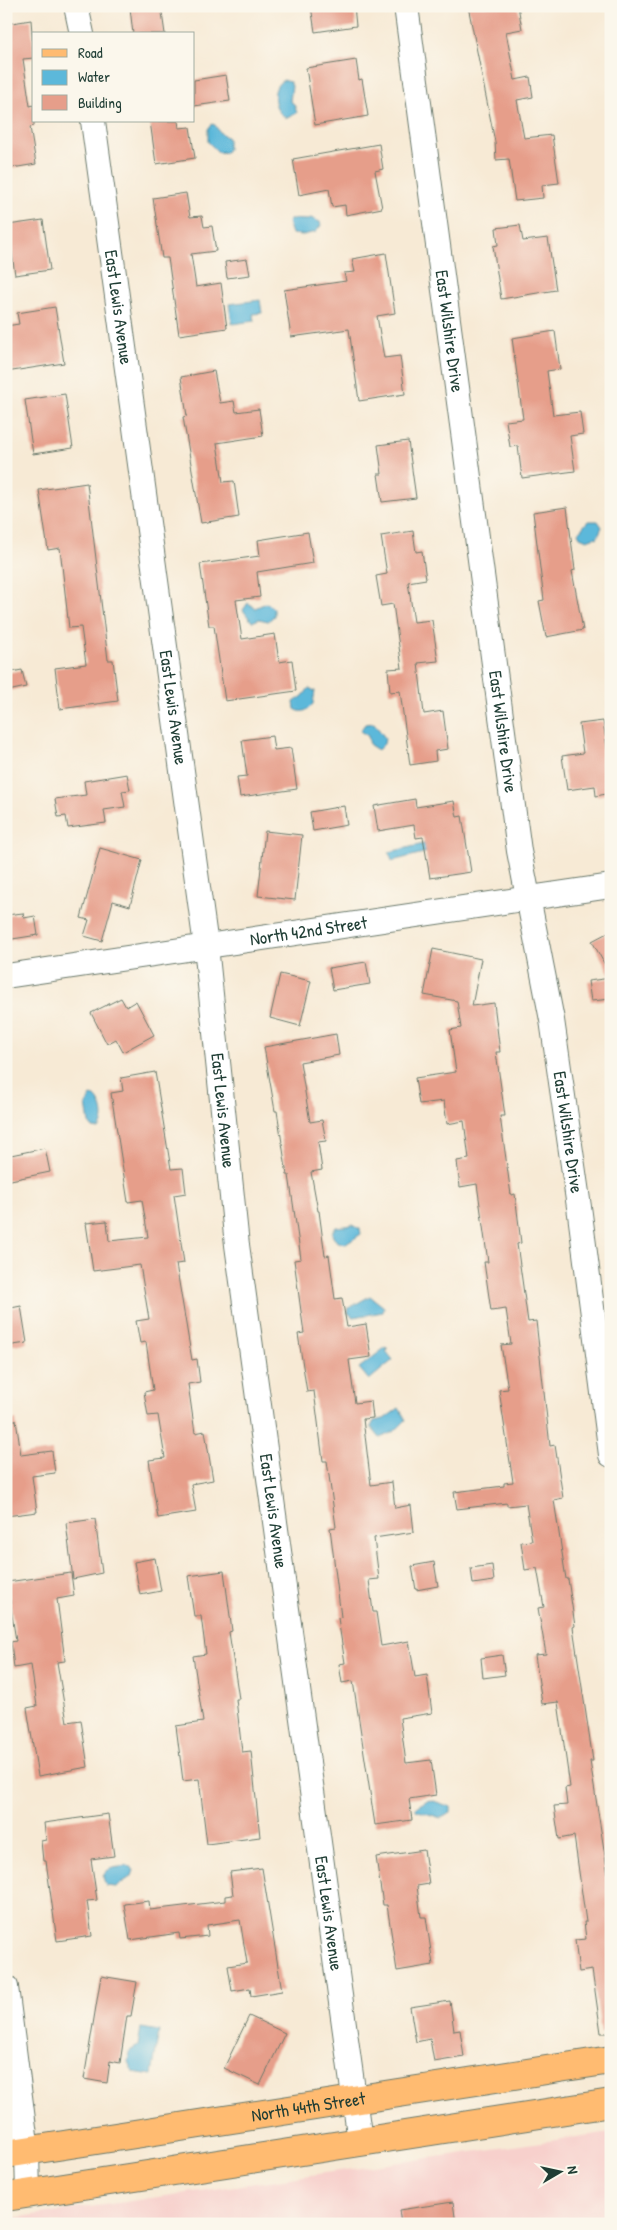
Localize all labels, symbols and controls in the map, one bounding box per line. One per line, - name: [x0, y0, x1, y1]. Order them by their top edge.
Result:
- legend: [32, 32, 195, 122]
- text: Road: [78, 42, 103, 63]
- text: Water: [78, 66, 110, 87]
- text: Building: [78, 92, 122, 113]
- street label: East Lewis Avenue: [99, 248, 139, 366]
- street label: East Wilshire Drive: [429, 268, 471, 394]
- street label: East Lewis Avenue: [154, 649, 194, 766]
- street label: East Wilshire Drive: [483, 669, 524, 794]
- street label: North 42nd Street: [248, 909, 370, 952]
- street label: East Lewis Avenue: [205, 1052, 242, 1169]
- street label: East Wilshire Drive: [548, 1069, 590, 1195]
- street label: East Lewis Avenue: [254, 1452, 294, 1570]
- street label: East Lewis Avenue: [309, 1855, 349, 1972]
- street label: North 44th Street: [250, 2085, 368, 2128]
- north arrow: [534, 2148, 584, 2198]
- text: N: [563, 2165, 583, 2176]

